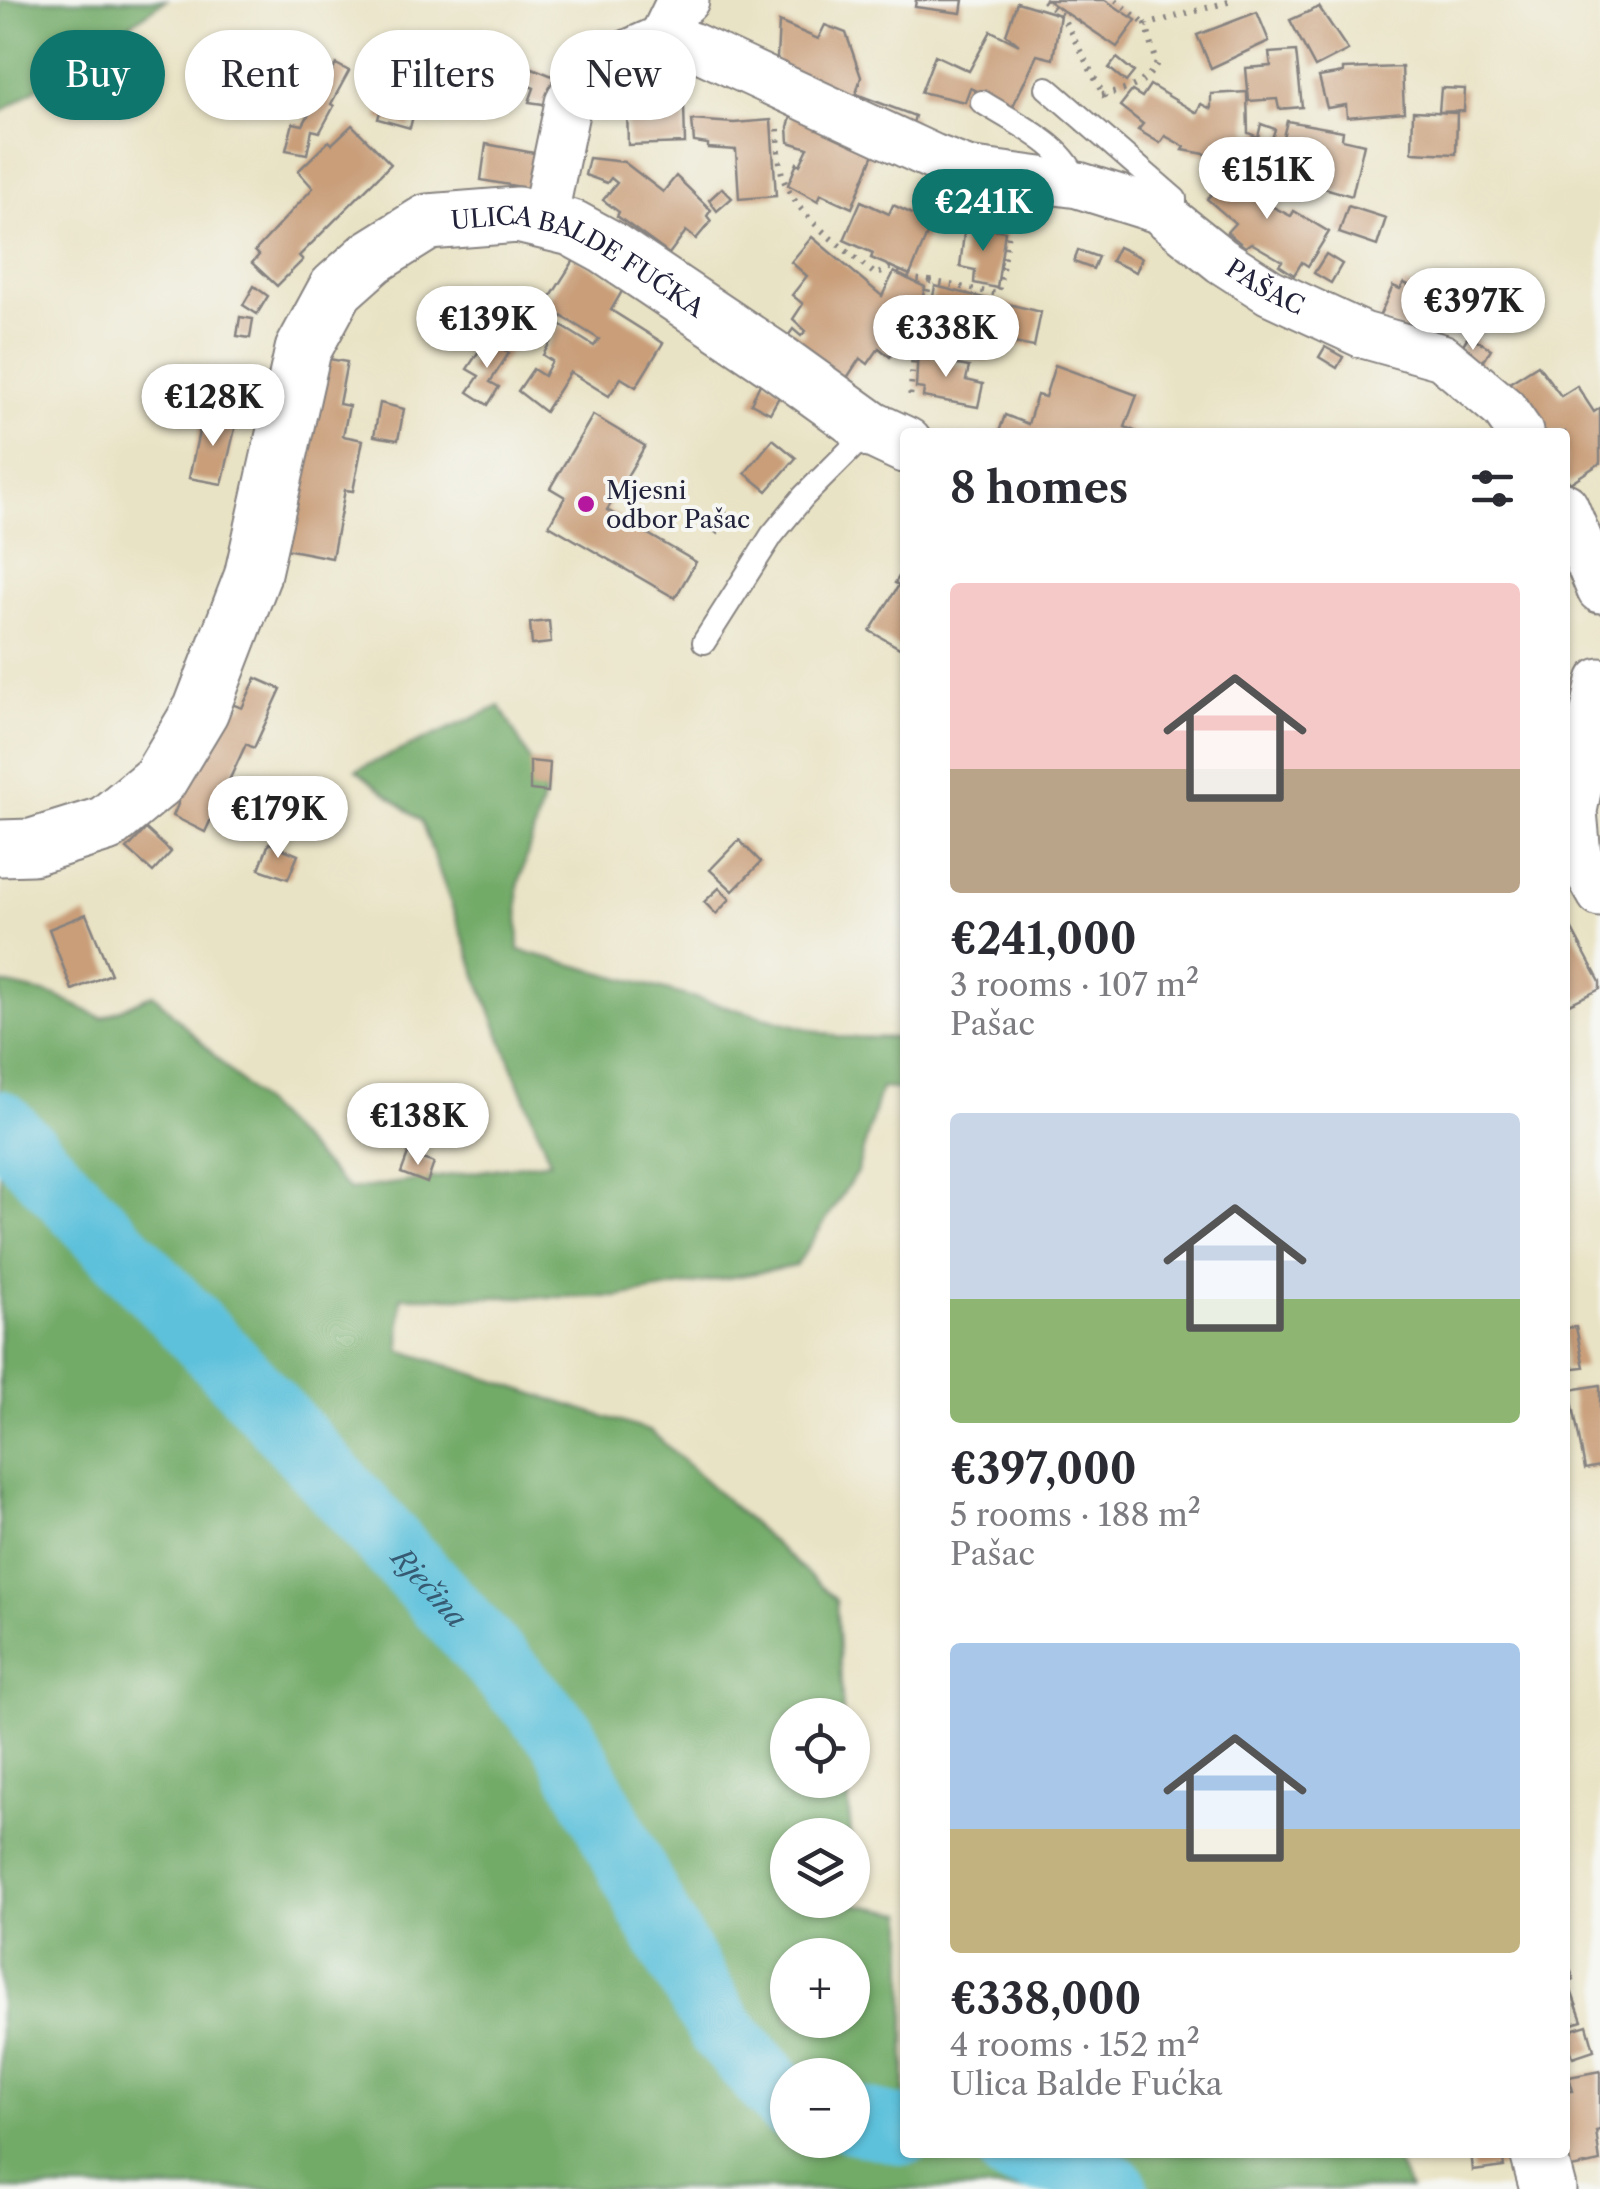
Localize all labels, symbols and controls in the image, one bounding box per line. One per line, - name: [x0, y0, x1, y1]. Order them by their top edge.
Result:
- chip: Buy: [30, 30, 165, 120]
- chip: Rent: [185, 30, 334, 120]
- chip: Filters: [354, 30, 530, 120]
- chip: New: [550, 30, 696, 120]
- pin: €151K: [1197, 137, 1337, 222]
- text: €151K: [1221, 150, 1313, 189]
- pin: €241K: [913, 169, 1053, 254]
- text: €241K: [934, 182, 1032, 221]
- street label: ULICA BALDE FUĆKA: [450, 199, 711, 324]
- street label: PAŠAC: [1220, 252, 1309, 321]
- pin: €397K: [1403, 268, 1543, 353]
- text: €397K: [1423, 281, 1523, 320]
- pin: €139K: [417, 286, 557, 371]
- pin: €338K: [876, 295, 1016, 380]
- text: €139K: [438, 299, 536, 338]
- text: €338K: [895, 308, 997, 347]
- pin: €128K: [143, 364, 283, 449]
- text: €128K: [164, 377, 262, 416]
- icon: filters: [1465, 461, 1520, 516]
- text: 8 homes: [950, 462, 1128, 514]
- place label: Mjesni odbor Pašac: [606, 475, 750, 535]
- marker: Mjesni odbor Pašac: [575, 493, 597, 515]
- icon: home: [1145, 648, 1325, 828]
- pin: €179K: [208, 776, 348, 861]
- text: €179K: [230, 789, 326, 828]
- text: €241,000: [950, 913, 1137, 965]
- text: 3 rooms · 107 m²: [950, 965, 1199, 1004]
- text: Pašac: [950, 1004, 1035, 1043]
- pin: €138K: [348, 1083, 488, 1168]
- text: €138K: [369, 1096, 467, 1135]
- icon: home: [1145, 1178, 1325, 1358]
- text: €397,000: [950, 1443, 1136, 1495]
- text: 5 rooms · 188 m²: [950, 1495, 1201, 1534]
- text: Pašac: [950, 1534, 1035, 1573]
- water label: Rječina: [384, 1539, 474, 1635]
- map controls: [770, 1698, 870, 2158]
- button: locate: [770, 1698, 870, 1798]
- icon: home: [1145, 1708, 1325, 1888]
- button: layers: [770, 1818, 870, 1918]
- button: +: [770, 1938, 870, 2038]
- text: €338,000: [950, 1973, 1141, 2025]
- text: 4 rooms · 152 m²: [950, 2025, 1200, 2064]
- button: −: [770, 2058, 870, 2158]
- text: Ulica Balde Fućka: [950, 2064, 1223, 2103]

